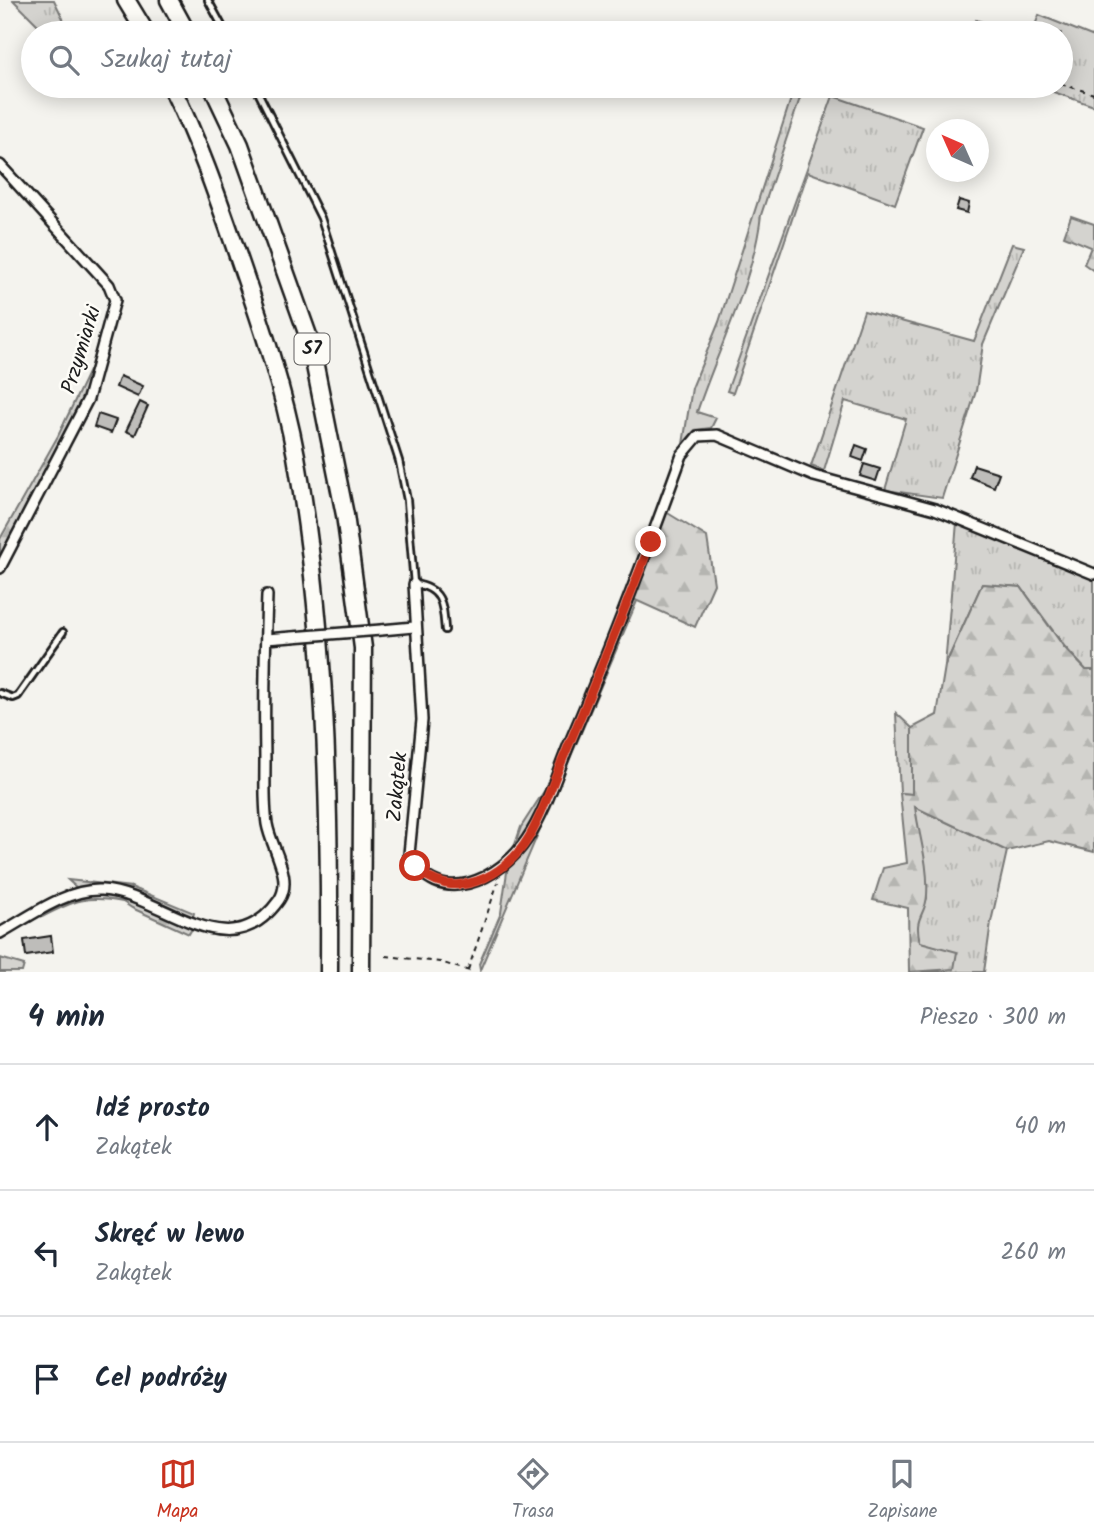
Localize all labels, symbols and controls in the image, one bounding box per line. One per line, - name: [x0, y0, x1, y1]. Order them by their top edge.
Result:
- search box: [21, 21, 1073, 98]
- text: Szukaj tutaj: [101, 39, 232, 81]
- icon: search: [45, 41, 83, 79]
- north arrow: [926, 119, 989, 182]
- street label: Przymiarki: [53, 301, 111, 398]
- road number: S7: [294, 334, 330, 364]
- route end: [635, 526, 666, 557]
- street label: Zakątek: [379, 751, 418, 823]
- route start: [399, 850, 430, 881]
- text: 4 min: [28, 994, 105, 1042]
- text: Pieszo · 300 m: [920, 1000, 1066, 1036]
- text: Idź prosto: [95, 1088, 210, 1130]
- icon: ahead: [28, 1108, 66, 1146]
- text: 40 m: [1014, 1109, 1066, 1145]
- text: Zakątek: [95, 1130, 172, 1166]
- text: Skręć w lewo: [95, 1214, 245, 1256]
- icon: left: [28, 1234, 66, 1272]
- text: 260 m: [1001, 1235, 1066, 1271]
- text: Zakątek: [95, 1256, 172, 1292]
- text: Cel podróży: [95, 1358, 227, 1400]
- icon: arrive: [28, 1360, 66, 1398]
- tab: Mapa: [157, 1455, 199, 1527]
- tab: Trasa: [512, 1455, 554, 1527]
- tab: Zapisane: [867, 1455, 937, 1527]

